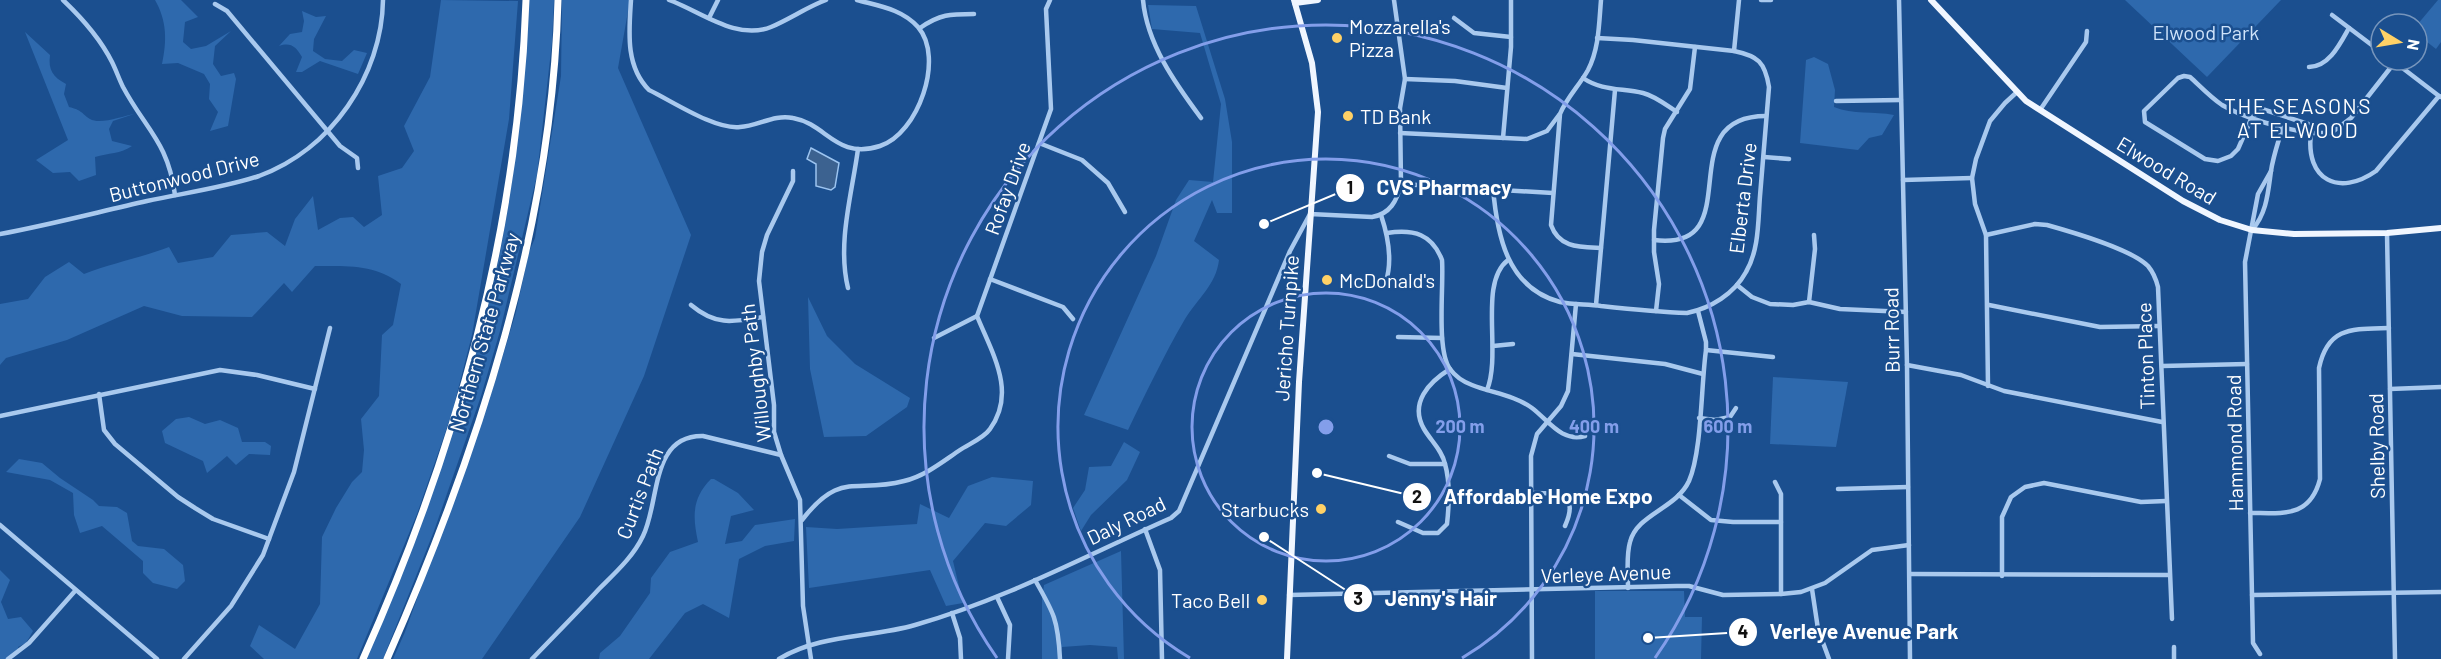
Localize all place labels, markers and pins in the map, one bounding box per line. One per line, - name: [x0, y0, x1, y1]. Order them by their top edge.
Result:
- place label: Mozzarella's Pizza: [1349, 14, 1451, 61]
- marker: Mozzarella's Pizza: [1330, 31, 1344, 45]
- place label: TD Bank: [1360, 104, 1431, 128]
- marker: TD Bank: [1341, 109, 1355, 123]
- callout: CVS Pharmacy: [1335, 168, 1524, 207]
- place label: McDonald's: [1339, 268, 1435, 292]
- marker: McDonald's: [1320, 273, 1334, 287]
- centre of rings: [1316, 417, 1336, 437]
- callout: Affordable Home Expo: [1402, 477, 1665, 516]
- place label: Starbucks: [1221, 497, 1309, 521]
- marker: Starbucks: [1314, 502, 1328, 516]
- callout: Jenny's Hair: [1343, 579, 1510, 618]
- place label: Taco Bell: [1171, 588, 1250, 612]
- marker: Taco Bell: [1255, 593, 1269, 607]
- callout: Verleye Avenue Park: [1728, 612, 1970, 651]

